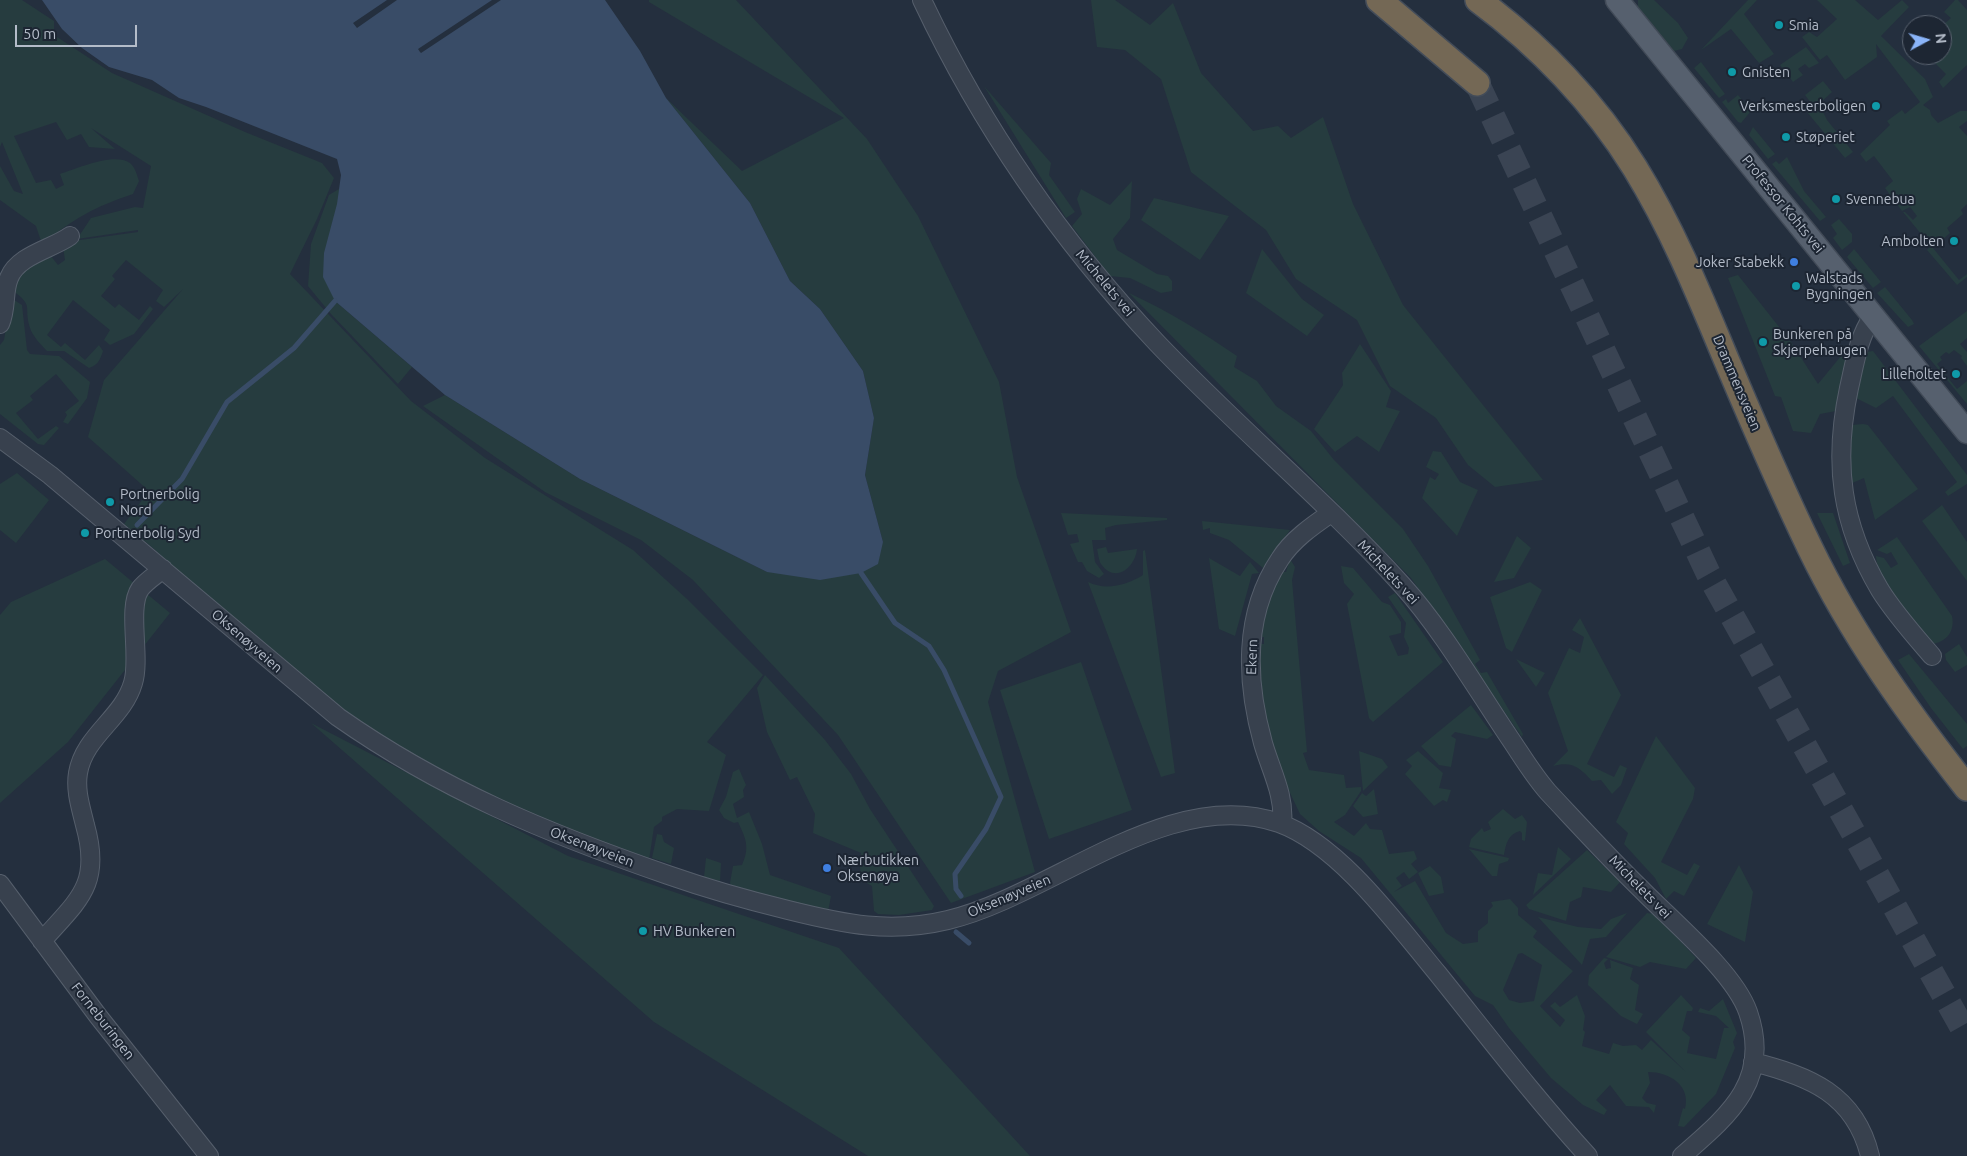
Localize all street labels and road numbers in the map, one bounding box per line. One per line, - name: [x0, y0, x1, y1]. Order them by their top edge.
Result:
- street label: Professor Kohts vei: [1738, 152, 1828, 256]
- street label: Michelets vei: [1072, 246, 1138, 320]
- street label: Drammensveien: [1709, 333, 1765, 433]
- street label: Michelets vei: [1354, 536, 1422, 608]
- street label: Oksenøyveien: [208, 606, 286, 676]
- street label: Ekern: [1243, 639, 1261, 675]
- street label: Oksenøyveien: [548, 823, 636, 871]
- street label: Michelets vei: [1606, 852, 1674, 922]
- street label: Oksenøyveien: [965, 871, 1053, 921]
- street label: Forneburingen: [68, 979, 138, 1063]

